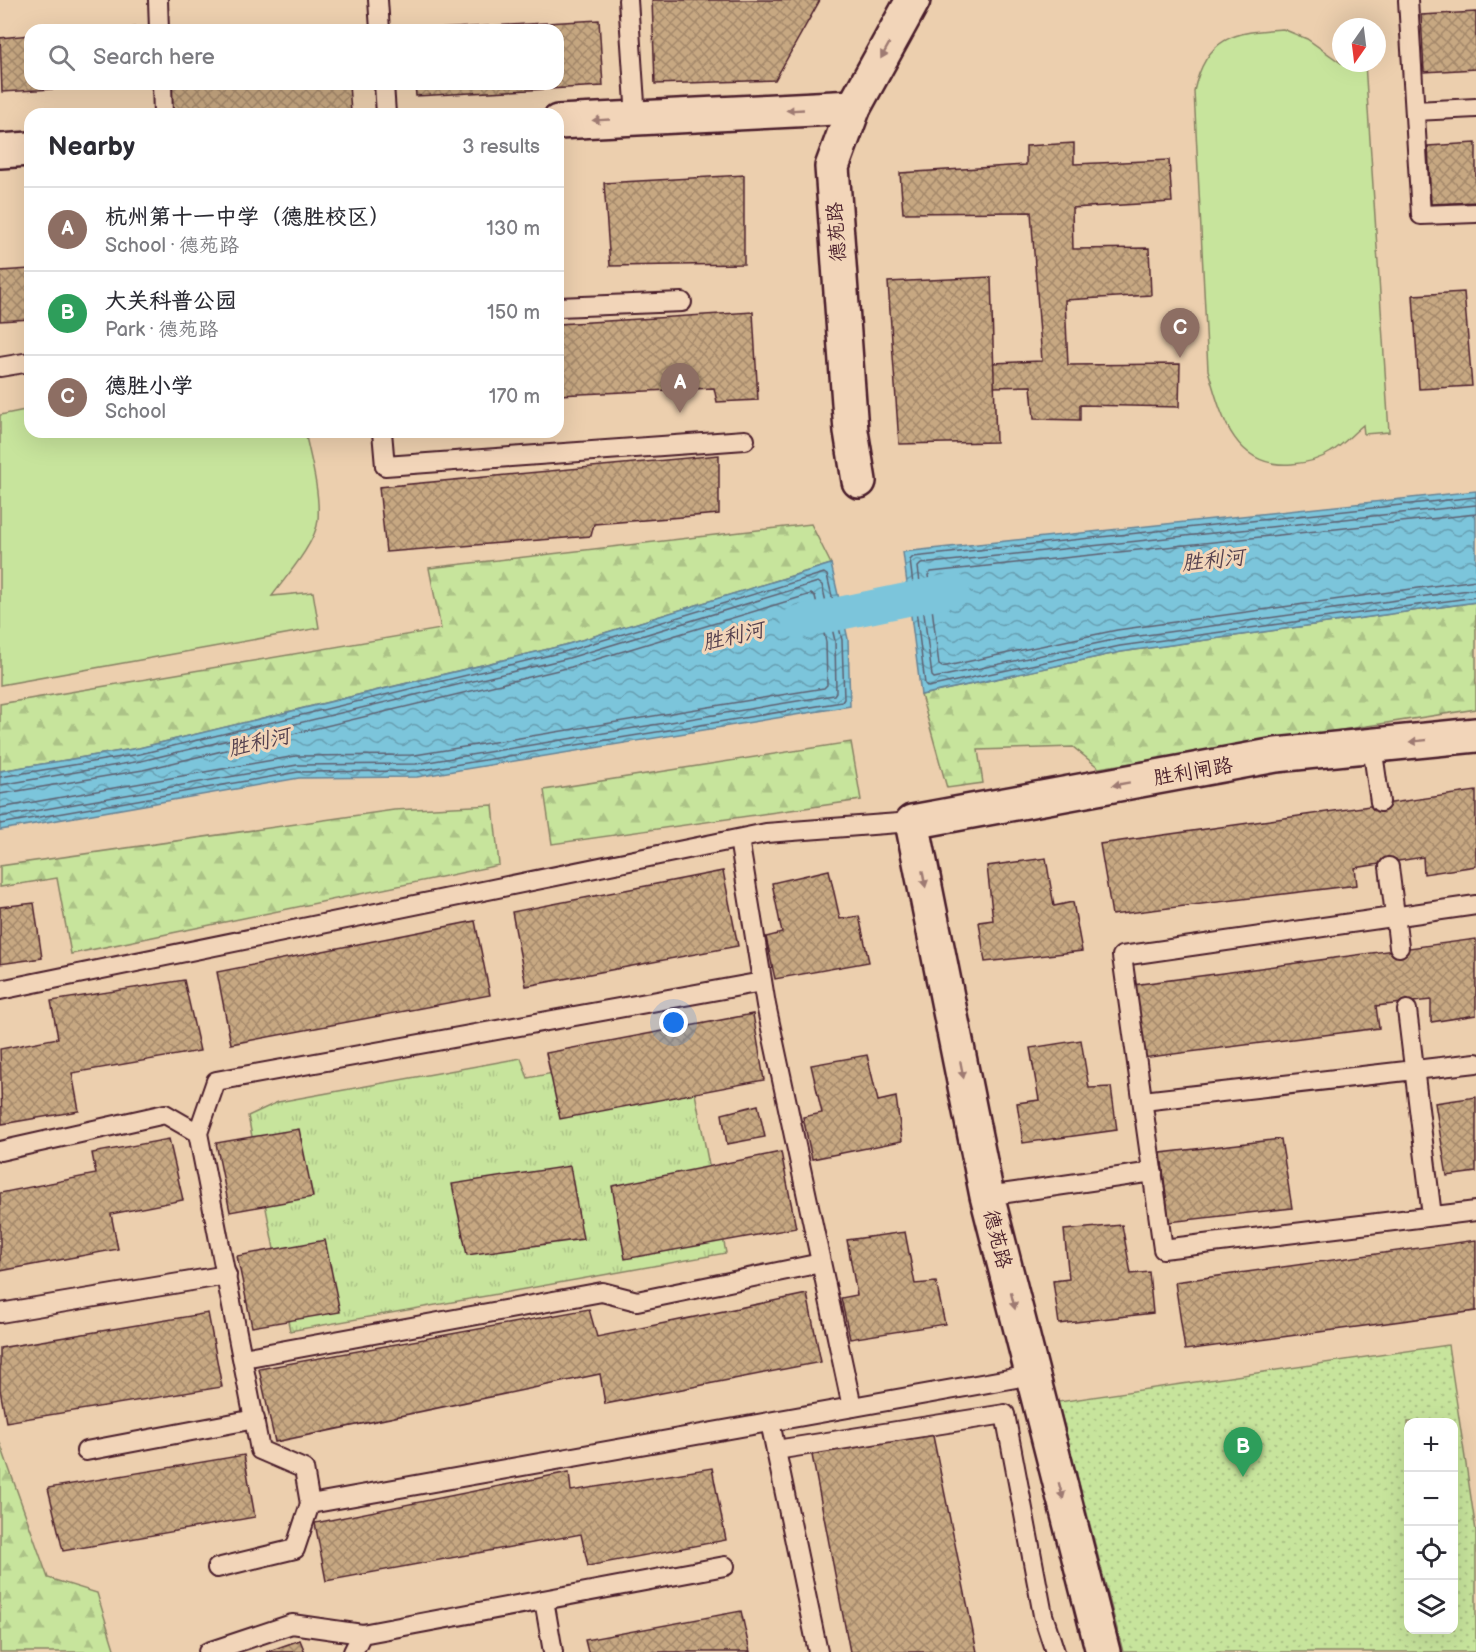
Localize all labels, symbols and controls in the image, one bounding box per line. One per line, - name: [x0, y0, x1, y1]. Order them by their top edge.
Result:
- north arrow: [1332, 18, 1386, 72]
- search box: [24, 24, 564, 90]
- icon: search: [45, 41, 78, 74]
- one-way arrow: [880, 43, 890, 60]
- text: Search here: [93, 44, 215, 71]
- one-way arrow: [786, 106, 805, 115]
- one-way arrow: [591, 116, 610, 125]
- text: Nearby: [48, 132, 135, 163]
- text: 3 results: [462, 135, 540, 159]
- street label: 德苑路: [823, 200, 851, 263]
- text: 杭州第十一中学（德胜校区）: [105, 204, 391, 231]
- text: A: [61, 217, 74, 241]
- text: 130 m: [486, 217, 540, 241]
- text: School · 德苑路: [105, 234, 239, 258]
- text: 大关科普公园: [105, 288, 237, 315]
- text: B: [60, 301, 75, 325]
- text: 150 m: [487, 301, 540, 325]
- pin: C: [1160, 308, 1200, 358]
- text: Park · 德苑路: [105, 318, 218, 342]
- pin: A: [660, 364, 700, 413]
- text: 德胜小学: [105, 373, 193, 400]
- text: C: [60, 385, 75, 409]
- text: 170 m: [489, 385, 540, 409]
- text: School: [105, 400, 166, 424]
- water label: 胜利河: [1180, 544, 1249, 576]
- water label: 胜利河: [700, 617, 770, 656]
- water label: 胜利河: [226, 723, 296, 762]
- one-way arrow: [1408, 737, 1427, 746]
- street label: 胜利闸路: [1152, 753, 1236, 791]
- one-way arrow: [1111, 780, 1130, 789]
- one-way arrow: [920, 870, 929, 889]
- your location: [659, 1008, 688, 1037]
- one-way arrow: [958, 1061, 967, 1080]
- street label: 德苑路: [978, 1207, 1016, 1272]
- one-way arrow: [1009, 1292, 1019, 1311]
- map controls: [1404, 1418, 1458, 1634]
- button: +: [1404, 1418, 1458, 1472]
- pin: B: [1224, 1428, 1262, 1477]
- button: −: [1404, 1472, 1458, 1526]
- one-way arrow: [1056, 1481, 1066, 1500]
- button: locate: [1404, 1526, 1458, 1580]
- button: layers: [1404, 1580, 1458, 1634]

